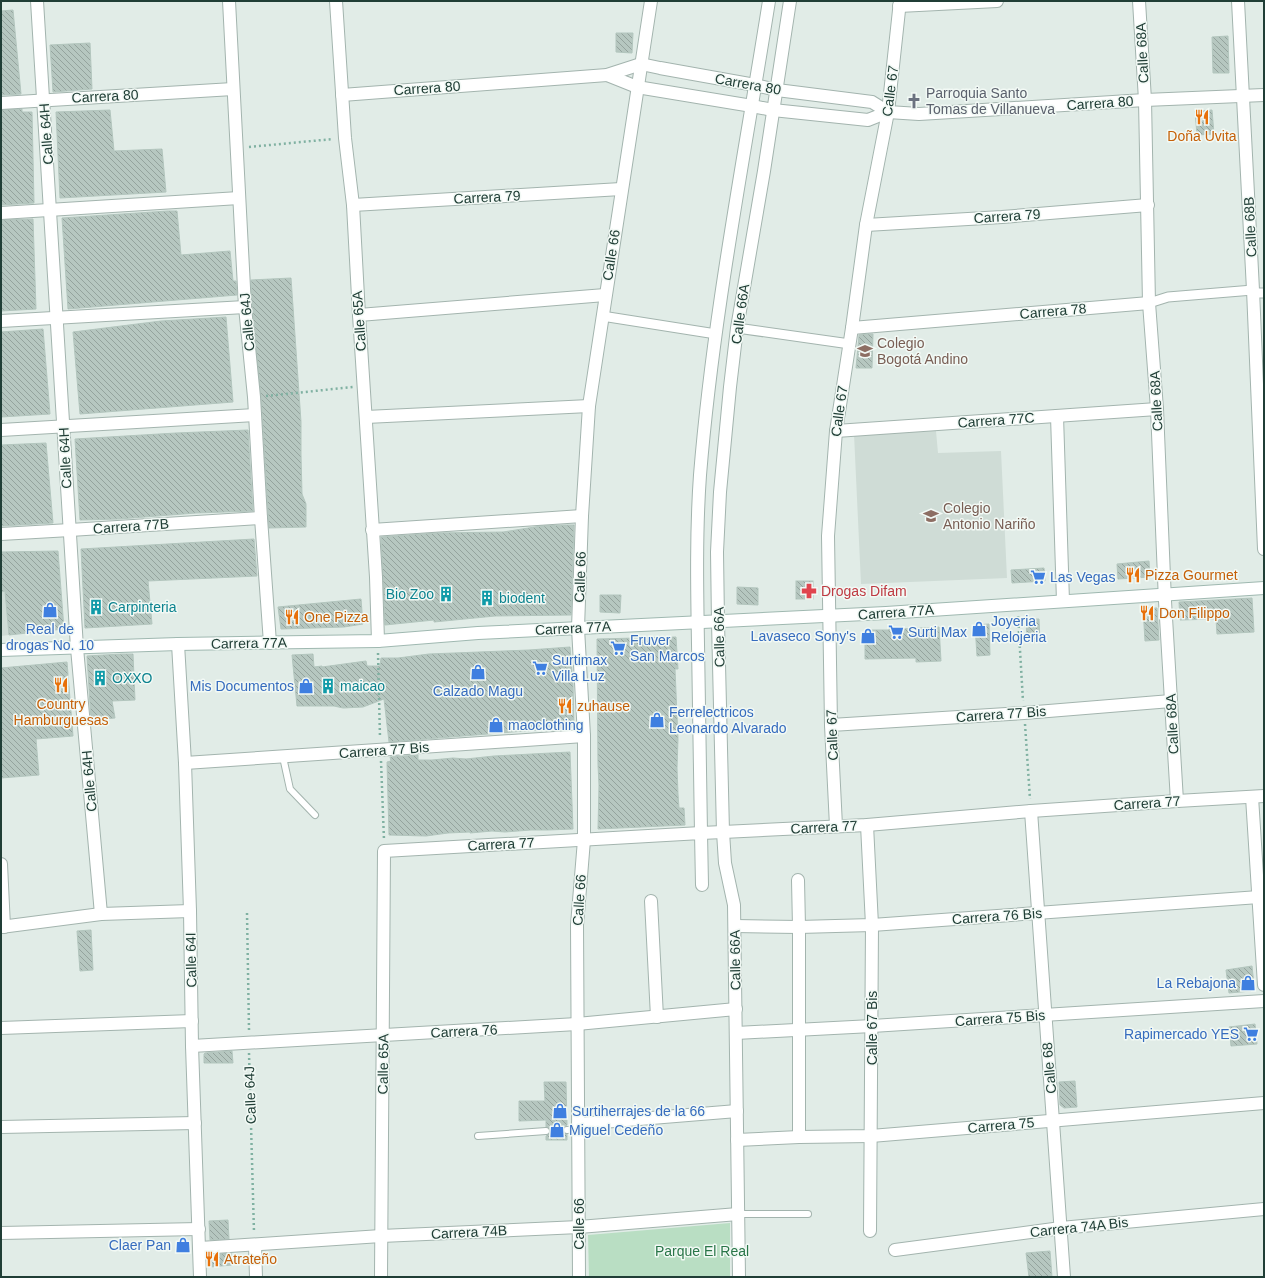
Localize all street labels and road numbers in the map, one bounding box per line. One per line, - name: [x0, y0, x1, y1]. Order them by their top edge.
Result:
- street label: Calle 68A: [1132, 22, 1152, 84]
- street label: Calle 67: [879, 64, 901, 117]
- street label: Carrera 80: [714, 70, 783, 98]
- street label: Carrera 80: [393, 78, 461, 98]
- street label: Carrera 80: [71, 86, 139, 106]
- street label: Carrera 80: [1066, 93, 1134, 113]
- street label: Calle 64H: [36, 103, 56, 165]
- street label: Carrera 79: [453, 187, 521, 207]
- street label: Calle 68B: [1240, 196, 1260, 258]
- street label: Carrera 79: [973, 206, 1041, 226]
- street label: Calle 66: [599, 228, 623, 282]
- street label: Calle 66A: [728, 282, 752, 345]
- street label: Calle 65A: [349, 290, 369, 352]
- street label: Calle 64J: [236, 292, 258, 352]
- street label: Carrera 78: [1019, 300, 1087, 322]
- street label: Calle 68A: [1146, 370, 1166, 432]
- street label: Calle 67: [828, 384, 851, 438]
- street label: Carrera 77C: [957, 409, 1035, 431]
- street label: Calle 64H: [55, 427, 75, 489]
- street label: Carrera 77B: [92, 515, 170, 537]
- street label: Calle 66: [571, 551, 589, 603]
- street label: Carrera 77A: [857, 601, 935, 623]
- street label: Calle 66A: [710, 606, 728, 667]
- street label: Carrera 77A: [535, 618, 612, 638]
- street label: Carrera 77A: [211, 634, 288, 652]
- street label: Calle 68A: [1162, 693, 1182, 755]
- street label: Carrera 77 Bis: [955, 703, 1047, 725]
- street label: Calle 67: [823, 709, 841, 761]
- street label: Carrera 77 Bis: [338, 739, 430, 761]
- street label: Calle 64H: [78, 750, 100, 812]
- street label: Carrera 77: [1113, 793, 1181, 813]
- street label: Carrera 77: [790, 817, 858, 837]
- street label: Carrera 77: [467, 834, 535, 854]
- street label: Calle 66: [569, 874, 589, 926]
- street label: Carrera 76 Bis: [951, 905, 1043, 927]
- street label: Calle 66A: [726, 929, 744, 990]
- street label: Calle 64I: [183, 932, 199, 988]
- street label: Calle 67 Bis: [864, 991, 880, 1065]
- street label: Carrera 75 Bis: [954, 1007, 1046, 1029]
- street label: Carrera 76: [430, 1021, 498, 1041]
- street label: Calle 65A: [374, 1033, 392, 1094]
- street label: Calle 68: [1039, 1042, 1059, 1094]
- street label: Calle 64J: [241, 1066, 259, 1124]
- street label: Carrera 75: [967, 1114, 1035, 1136]
- street label: Calle 66: [571, 1198, 587, 1250]
- street label: Carrera 74A Bis: [1029, 1214, 1129, 1240]
- street label: Carrera 74B: [431, 1222, 507, 1242]

